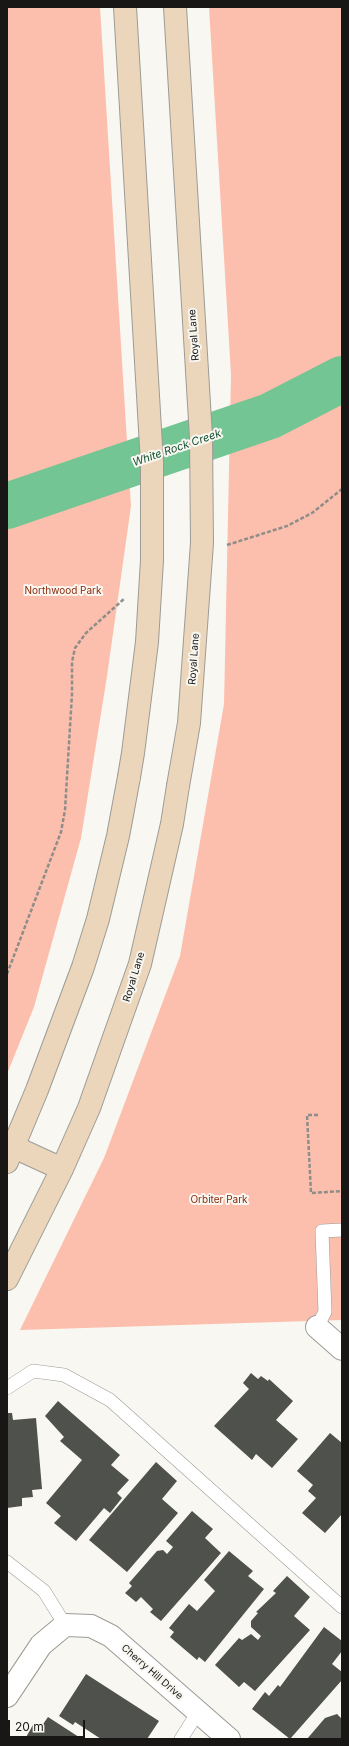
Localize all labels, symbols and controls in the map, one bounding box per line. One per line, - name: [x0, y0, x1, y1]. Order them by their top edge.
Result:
- street label: Royal Lane: [186, 309, 202, 361]
- water label: White Rock Creek: [131, 427, 223, 469]
- park label: Northwood Park: [25, 585, 101, 597]
- street label: Royal Lane: [186, 633, 202, 685]
- street label: Royal Lane: [121, 951, 147, 1003]
- park label: Orbiter Park: [190, 1194, 248, 1206]
- street label: Cherry Hill Drive: [119, 1642, 185, 1702]
- scale bar: [10, 1712, 87, 1738]
- text: 20 m: [15, 1719, 44, 1734]

